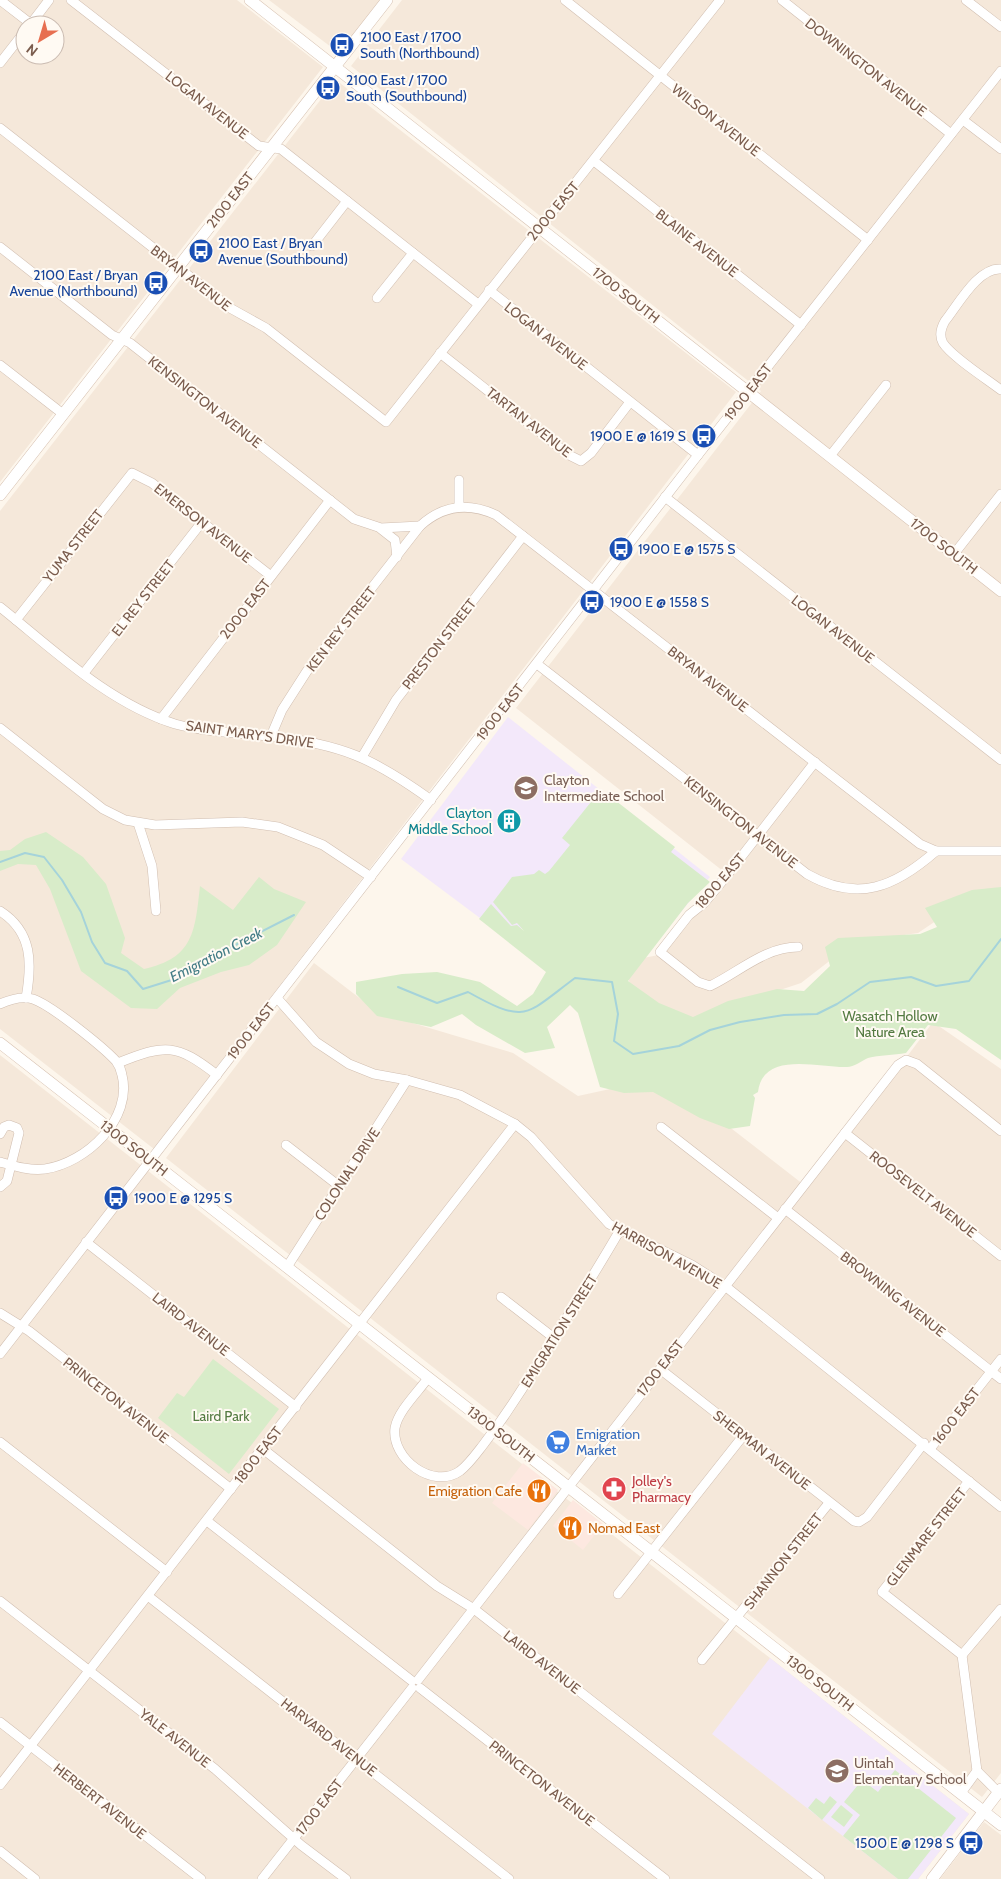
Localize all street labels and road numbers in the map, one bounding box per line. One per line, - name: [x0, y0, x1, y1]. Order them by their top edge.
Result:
- street label: DOWNINGTON AVENUE: [802, 14, 931, 120]
- street label: LOGAN AVENUE: [162, 67, 252, 143]
- street label: WILSON AVENUE: [668, 80, 764, 160]
- street label: 2100 EAST: [202, 168, 258, 232]
- street label: 2000 EAST: [523, 177, 583, 244]
- street label: BLAINE AVENUE: [652, 205, 742, 281]
- street label: BRYAN AVENUE: [147, 241, 235, 315]
- street label: 1700 SOUTH: [589, 263, 663, 327]
- street label: LOGAN AVENUE: [501, 298, 591, 374]
- street label: KENSINGTON AVENUE: [145, 352, 266, 452]
- street label: 1900 EAST: [720, 360, 776, 424]
- street label: TARTAN AVENUE: [483, 383, 576, 461]
- street label: EMERSON AVENUE: [150, 479, 256, 567]
- street label: YUMA STREET: [38, 505, 108, 587]
- street label: 1700 SOUTH: [907, 514, 981, 578]
- street label: EL REY STREET: [108, 556, 179, 640]
- street label: 2000 EAST: [216, 575, 275, 643]
- street label: KEN REY STREET: [302, 582, 380, 675]
- street label: LOGAN AVENUE: [788, 591, 878, 667]
- street label: PRESTON STREET: [398, 595, 480, 693]
- street label: BRYAN AVENUE: [664, 642, 752, 716]
- street label: 1900 EAST: [472, 680, 528, 744]
- street label: SAINT MARY'S DRIVE: [185, 716, 316, 752]
- street label: KENSINGTON AVENUE: [681, 772, 802, 872]
- street label: 1800 EAST: [691, 849, 749, 912]
- street label: 1900 EAST: [223, 999, 279, 1063]
- street label: 1300 SOUTH: [96, 1116, 172, 1180]
- street label: COLONIAL DRIVE: [310, 1124, 384, 1224]
- street label: ROOSEVELT AVENUE: [866, 1147, 980, 1242]
- street label: HARRISON AVENUE: [609, 1217, 725, 1293]
- street label: BROWNING AVENUE: [837, 1247, 949, 1341]
- street label: EMIGRATION STREET: [517, 1271, 601, 1391]
- street label: LAIRD AVENUE: [149, 1288, 233, 1360]
- street label: 1700 EAST: [633, 1336, 688, 1400]
- street label: PRINCETON AVENUE: [60, 1353, 173, 1447]
- street label: 1600 EAST: [928, 1384, 984, 1448]
- street label: 1300 SOUTH: [463, 1402, 539, 1466]
- street label: SHERMAN AVENUE: [709, 1406, 815, 1494]
- street label: 1800 EAST: [230, 1422, 286, 1487]
- street label: GLENMARE STREET: [882, 1484, 970, 1590]
- street label: SHANNON STREET: [740, 1509, 827, 1613]
- street label: LAIRD AVENUE: [500, 1626, 584, 1698]
- street label: 1300 SOUTH: [782, 1651, 858, 1715]
- street label: HARVARD AVENUE: [277, 1694, 381, 1780]
- street label: YALE AVENUE: [135, 1704, 214, 1772]
- street label: PRINCETON AVENUE: [486, 1736, 599, 1830]
- street label: HERBERT AVENUE: [50, 1759, 150, 1843]
- street label: 1700 EAST: [292, 1775, 347, 1839]

